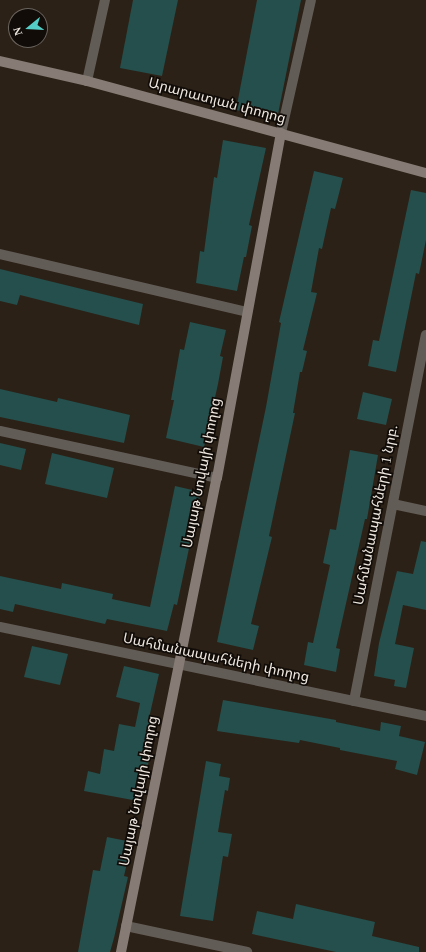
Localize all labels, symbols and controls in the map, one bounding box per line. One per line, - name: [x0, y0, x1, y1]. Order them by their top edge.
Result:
- north arrow: [8, 8, 48, 48]
- text: N: [11, 26, 24, 37]
- street label: Արարատյան փողոց: [146, 75, 288, 127]
- street label: Սայաթ Նովայի փողոց: [179, 396, 225, 550]
- street label: Սահմանապահների 1 նրբ.: [350, 423, 402, 607]
- street label: Սահմանապահների փողոց: [121, 630, 311, 686]
- street label: Սայաթ Նովայի փողոց: [116, 714, 162, 868]

